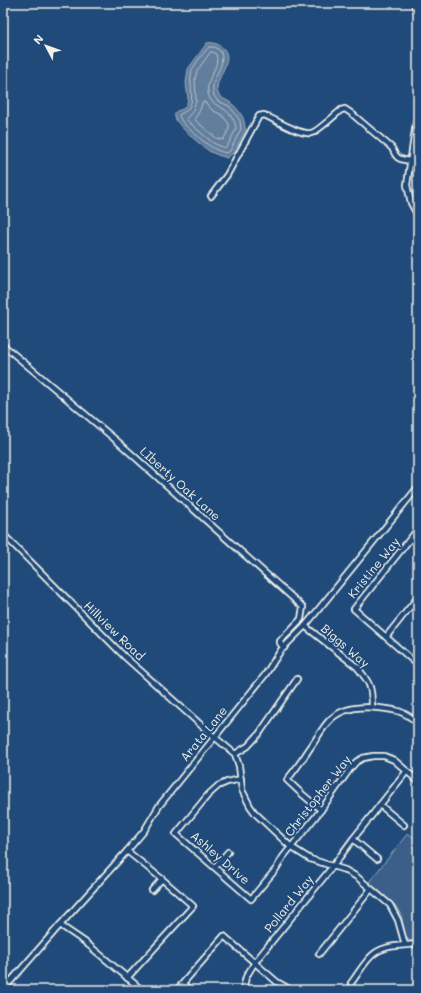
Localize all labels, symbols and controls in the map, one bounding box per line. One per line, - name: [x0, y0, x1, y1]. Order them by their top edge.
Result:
- north arrow: [26, 26, 66, 66]
- text: N: [30, 31, 46, 47]
- street label: LIberty Oak Lane: [137, 443, 224, 524]
- street label: Kristine Way: [344, 534, 403, 601]
- street label: Hillview Road: [81, 597, 149, 664]
- street label: Biggs Way: [318, 620, 373, 671]
- street label: Arata Lane: [176, 703, 230, 764]
- street label: Christopher Way: [280, 751, 354, 839]
- street label: Ashley Drive: [188, 827, 254, 887]
- street label: Pollard Way: [260, 871, 316, 935]

